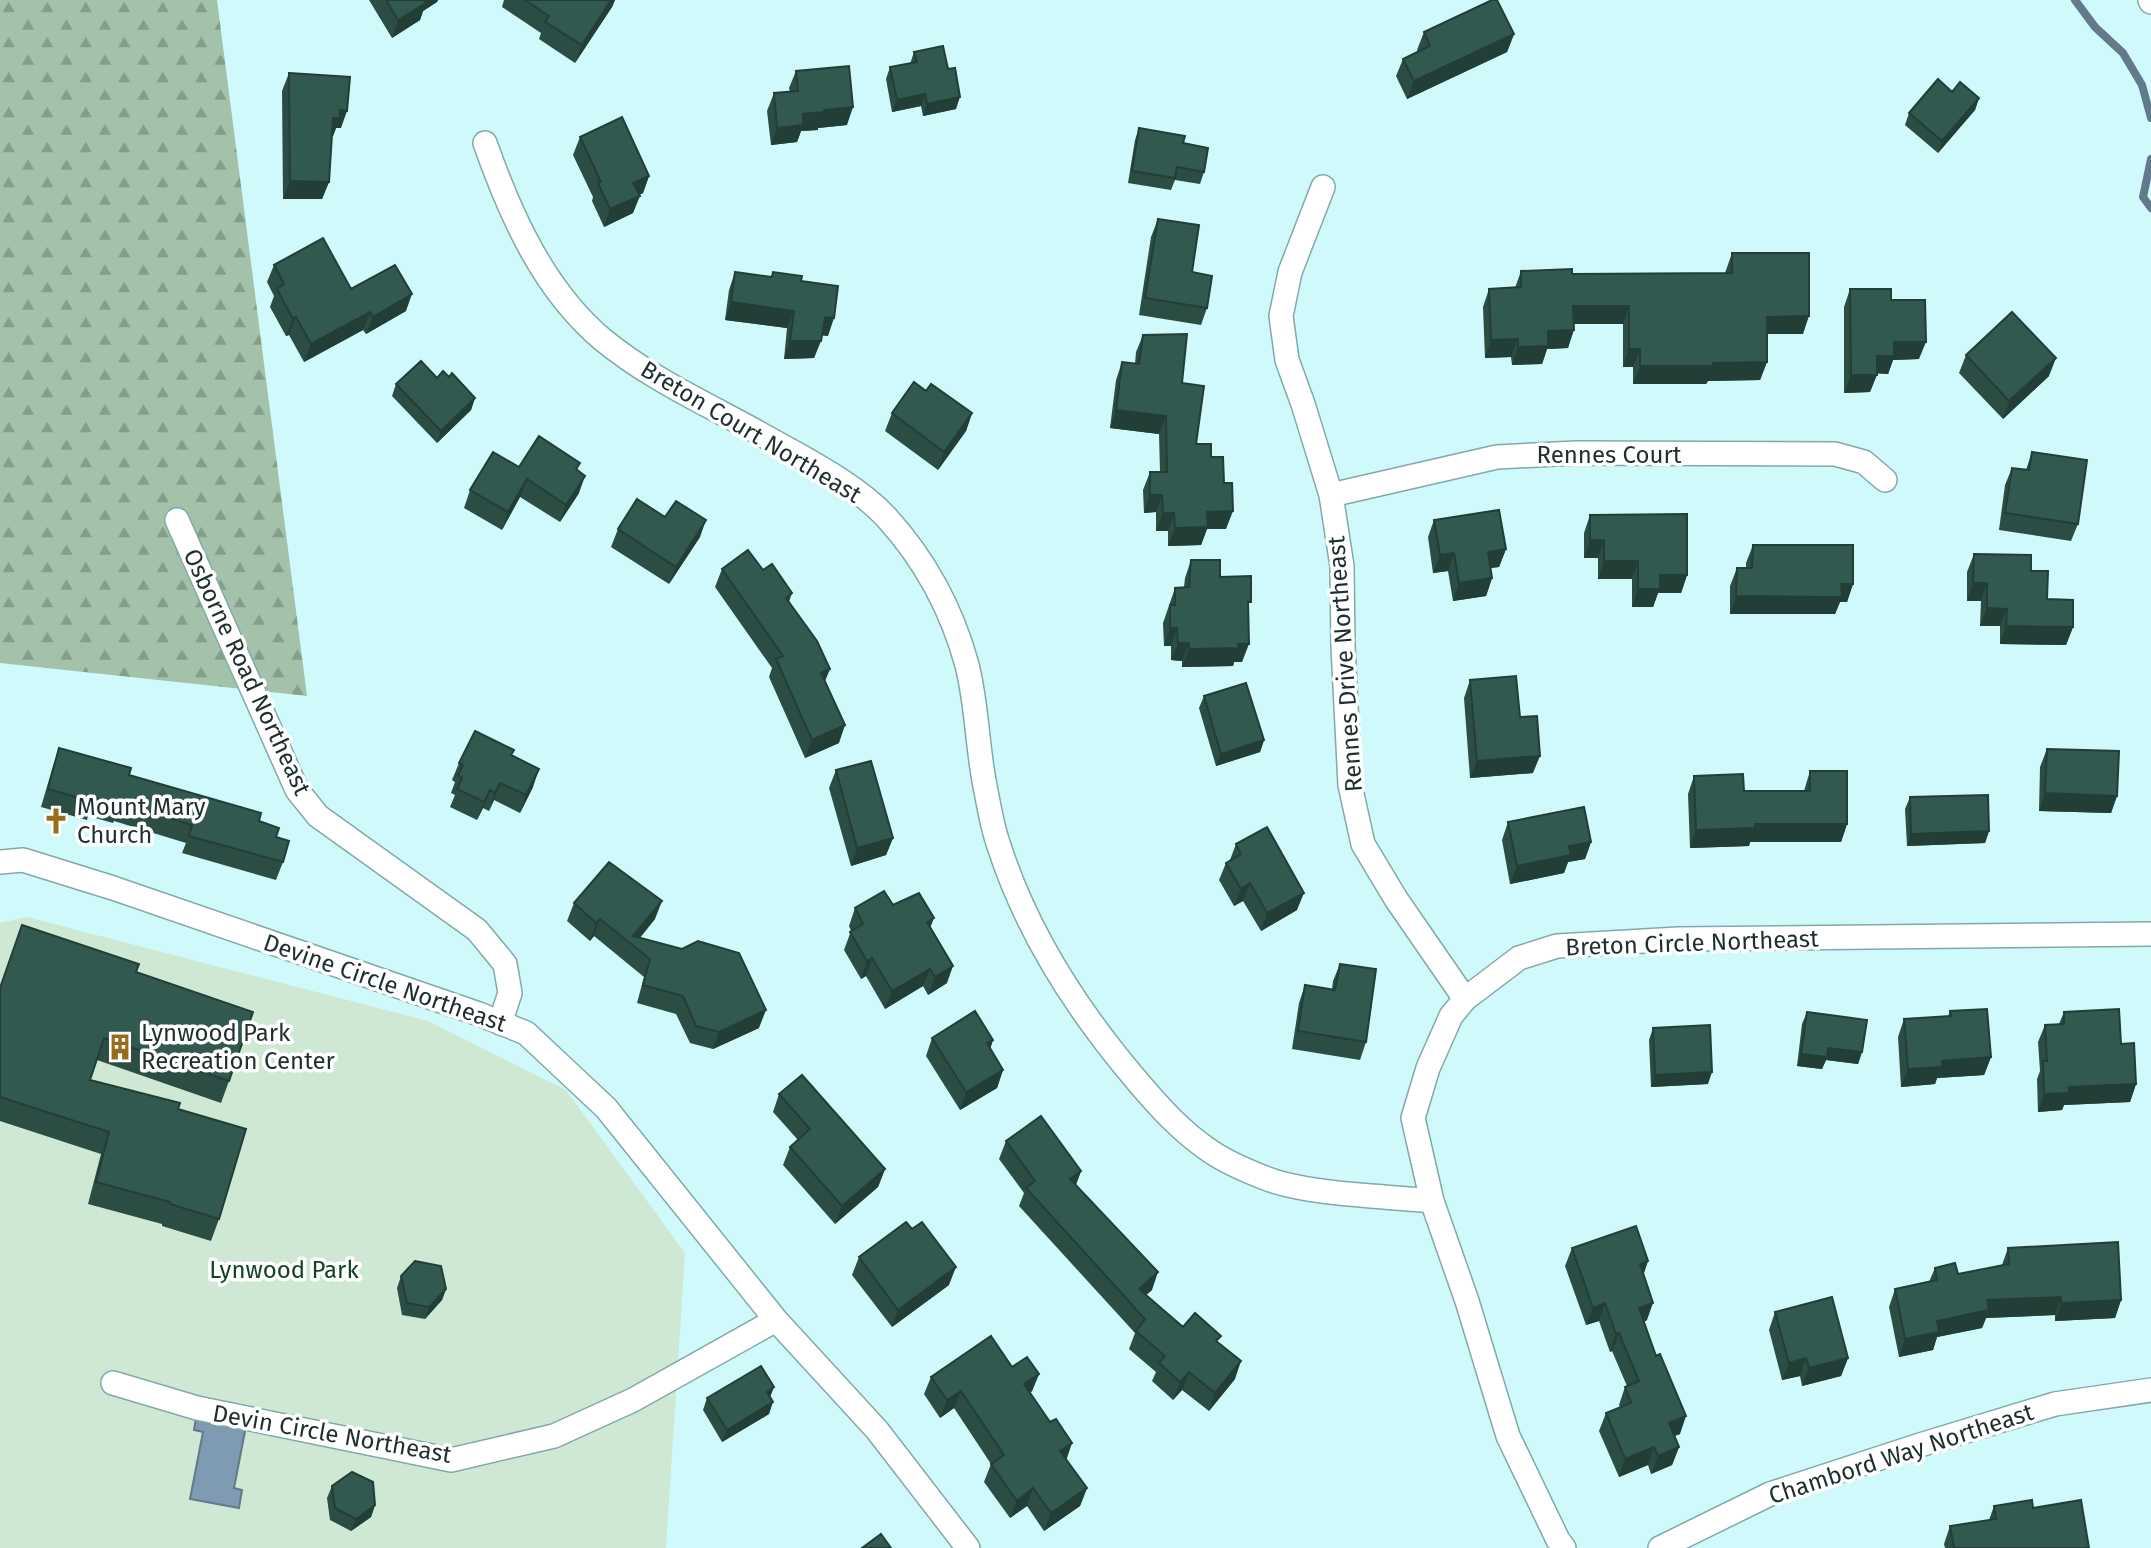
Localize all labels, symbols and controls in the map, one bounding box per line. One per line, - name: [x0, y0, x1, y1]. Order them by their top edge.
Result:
- street label: Breton Court Northeast: [636, 355, 867, 509]
- street label: Rennes Court: [1537, 441, 1682, 469]
- street label: Rennes Drive Northeast: [1322, 535, 1368, 793]
- street label: Osborne Road Northeast: [178, 544, 317, 800]
- place label: Mount Mary Church: [77, 793, 206, 849]
- church icon: Mount Mary Church: [41, 806, 71, 836]
- street label: Breton Circle Northeast: [1565, 925, 1819, 961]
- street label: Devine Circle Northeast: [260, 928, 510, 1038]
- place label: Lynwood Park Recreation Center: [141, 1019, 336, 1075]
- building icon: Lynwood Park Recreation Center: [105, 1032, 135, 1062]
- park label: Lynwood Park: [209, 1256, 359, 1284]
- street label: Chambord Way Northeast: [1765, 1398, 2037, 1510]
- street label: Devin Circle Northeast: [210, 1399, 454, 1469]

